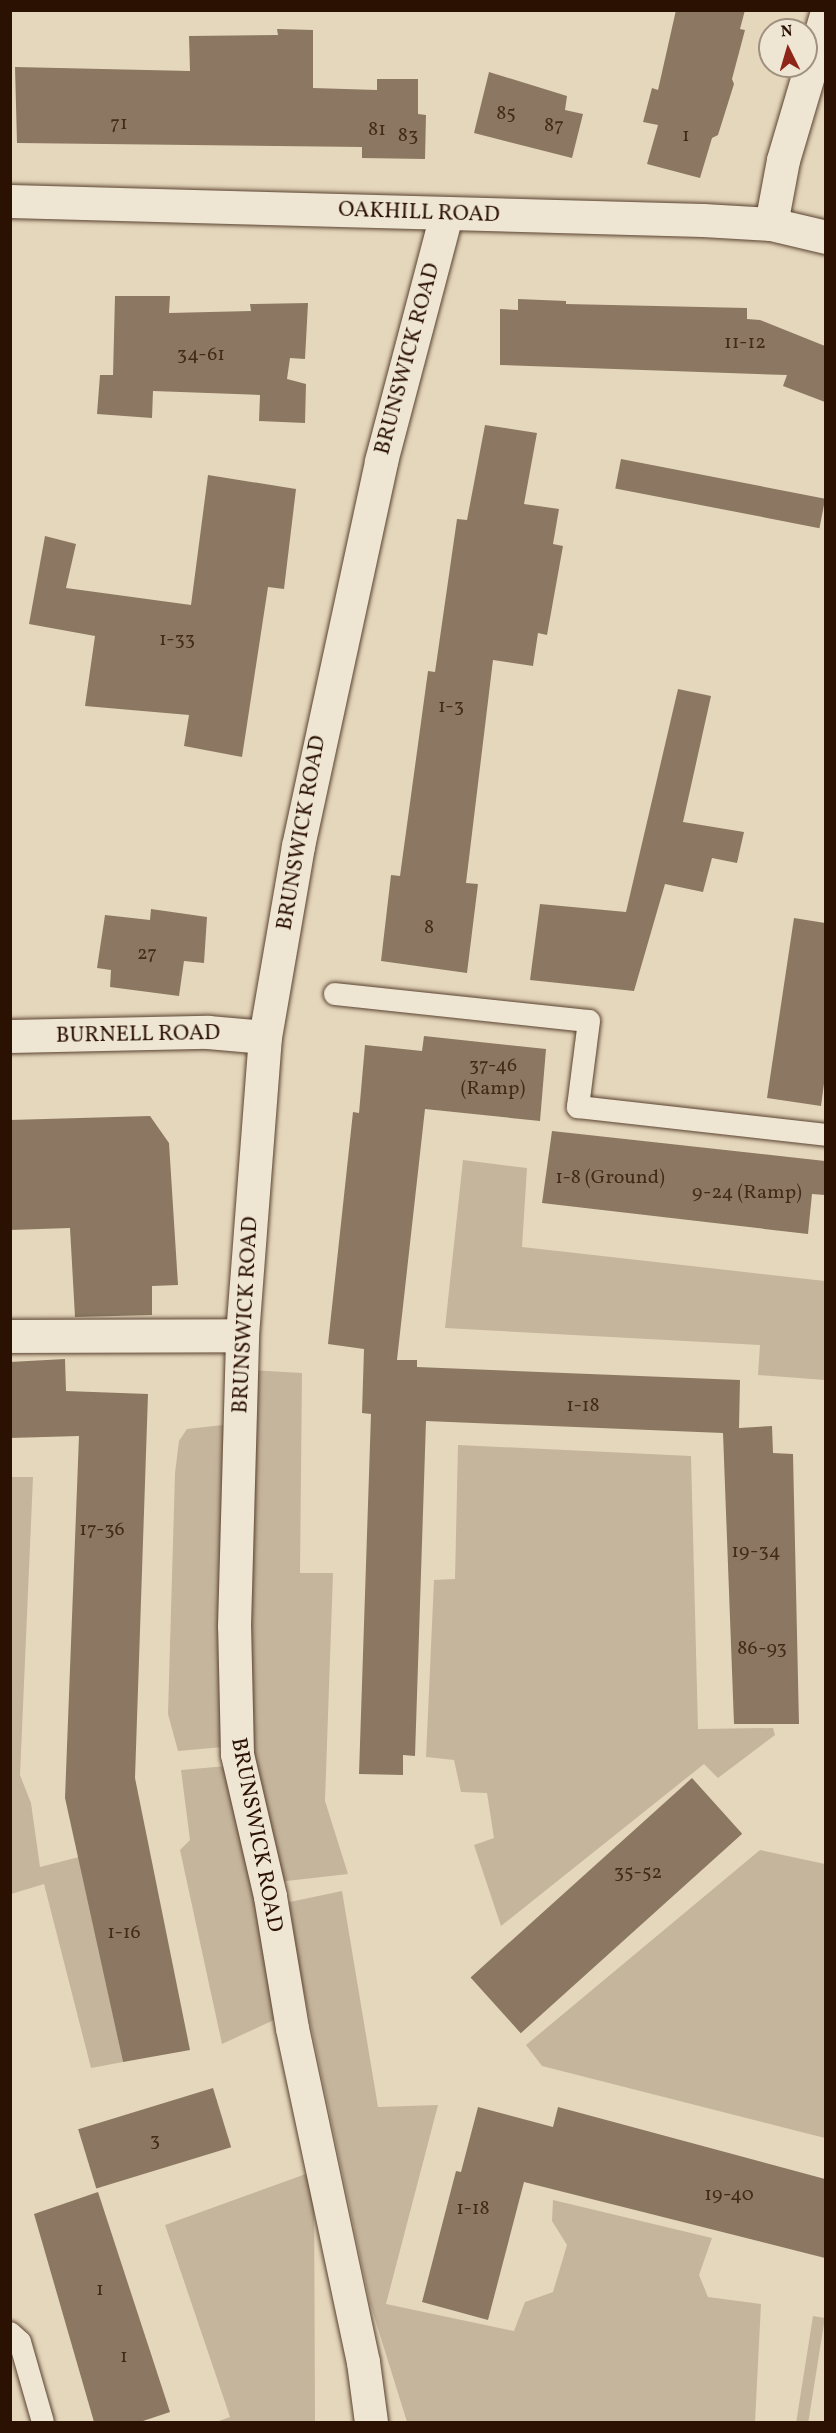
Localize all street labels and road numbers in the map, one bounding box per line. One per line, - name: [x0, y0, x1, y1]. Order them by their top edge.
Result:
- street label: OAKHILL ROAD: [338, 197, 500, 229]
- street label: BRUNSWICK ROAD: [370, 260, 446, 458]
- street label: BRUNSWICK ROAD: [272, 734, 332, 932]
- street label: BURNELL ROAD: [56, 1020, 220, 1050]
- street label: BRUNSWICK ROAD: [228, 1216, 264, 1414]
- street label: BRUNSWICK ROAD: [224, 1736, 288, 1934]

